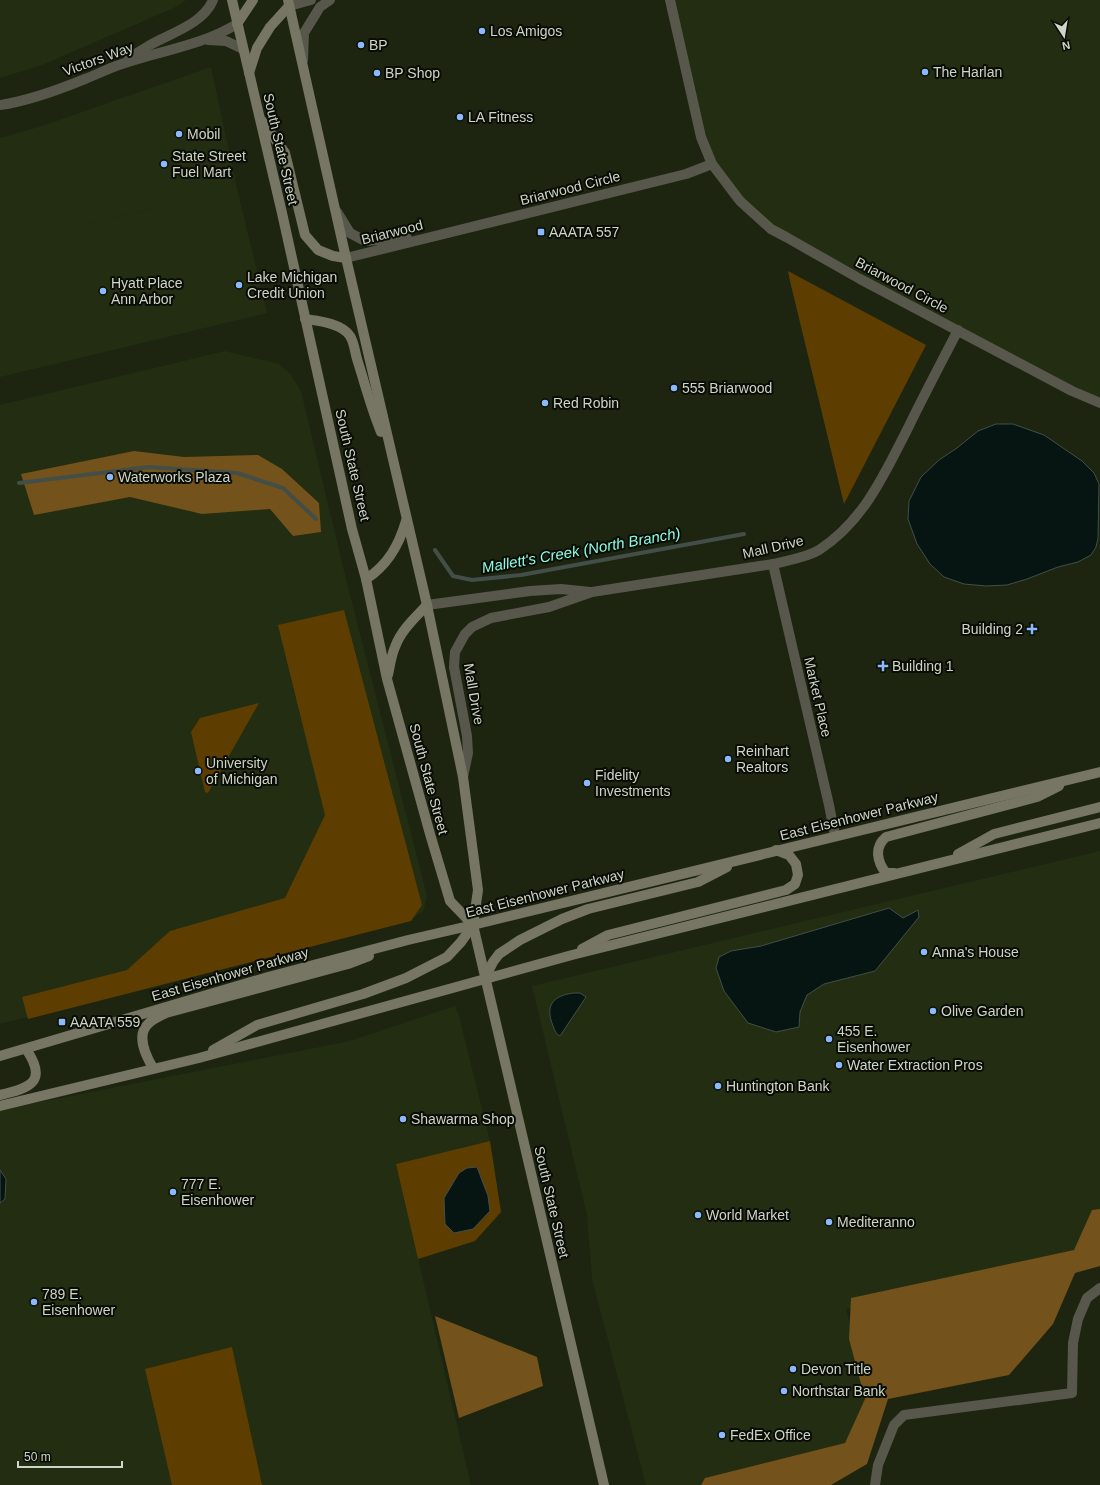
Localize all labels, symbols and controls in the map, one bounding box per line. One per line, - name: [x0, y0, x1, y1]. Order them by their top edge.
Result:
- north arrow: [1044, 16, 1084, 56]
- place label: Los Amigos: [490, 23, 562, 39]
- marker: Los Amigos: [477, 26, 487, 36]
- place label: BP: [369, 37, 388, 53]
- street label: Victors Way: [61, 39, 135, 79]
- text: N: [1061, 39, 1071, 52]
- marker: BP: [356, 40, 366, 50]
- place label: The Harlan: [933, 64, 1002, 80]
- place label: BP Shop: [385, 65, 440, 81]
- marker: The Harlan: [920, 67, 930, 77]
- marker: BP Shop: [372, 68, 382, 78]
- street label: South State Street: [260, 91, 302, 207]
- place label: LA Fitness: [468, 109, 533, 125]
- marker: LA Fitness: [455, 112, 465, 122]
- place label: Mobil: [187, 126, 220, 142]
- marker: Mobil: [174, 129, 184, 139]
- place label: State Street Fuel Mart: [172, 148, 246, 180]
- marker: State Street Fuel Mart: [159, 159, 169, 169]
- street label: Briarwood Circle: [518, 168, 622, 208]
- street label: Briarwood: [359, 217, 425, 247]
- place label: AAATA 557: [549, 224, 620, 240]
- marker: AAATA 557: [536, 227, 546, 237]
- street label: Briarwood Circle: [853, 254, 951, 316]
- place label: Lake Michigan Credit Union: [247, 269, 337, 301]
- place label: Hyatt Place Ann Arbor: [111, 275, 183, 307]
- marker: Lake Michigan Credit Union: [234, 280, 244, 290]
- marker: Hyatt Place Ann Arbor: [98, 286, 108, 296]
- place label: 555 Briarwood: [682, 380, 772, 396]
- marker: 555 Briarwood: [669, 383, 679, 393]
- place label: Red Robin: [553, 395, 619, 411]
- marker: Red Robin: [540, 398, 550, 408]
- street label: South State Street: [332, 407, 374, 523]
- place label: Waterworks Plaza: [118, 469, 231, 485]
- marker: Waterworks Plaza: [105, 472, 115, 482]
- water label: Mallett's Creek (North Branch): [480, 524, 682, 576]
- street label: Mall Drive: [741, 532, 805, 562]
- place label: Building 2: [962, 621, 1023, 637]
- marker: Building 2: [1026, 623, 1038, 635]
- street label: Market Place: [801, 655, 835, 739]
- place label: Building 1: [892, 658, 954, 674]
- marker: Building 1: [877, 660, 889, 672]
- street label: Mall Drive: [461, 662, 487, 726]
- street label: South State Street: [406, 722, 452, 836]
- place label: Reinhart Realtors: [736, 743, 789, 775]
- marker: Reinhart Realtors: [723, 754, 733, 764]
- place label: University of Michigan: [206, 755, 278, 787]
- marker: University of Michigan: [193, 766, 203, 776]
- place label: Fidelity Investments: [595, 767, 670, 799]
- marker: Fidelity Investments: [582, 778, 592, 788]
- street label: East Eisenhower Parkway: [778, 789, 940, 843]
- street label: East Eisenhower Parkway: [464, 866, 626, 920]
- street label: East Eisenhower Parkway: [150, 944, 310, 1004]
- place label: Anna's House: [932, 944, 1019, 960]
- marker: Anna's House: [919, 947, 929, 957]
- place label: Olive Garden: [941, 1003, 1023, 1019]
- marker: Olive Garden: [928, 1006, 938, 1016]
- place label: AAATA 559: [70, 1014, 141, 1030]
- marker: AAATA 559: [57, 1017, 67, 1027]
- place label: 455 E. Eisenhower: [837, 1023, 910, 1055]
- marker: 455 E. Eisenhower: [824, 1034, 834, 1044]
- place label: Water Extraction Pros: [847, 1057, 983, 1073]
- marker: Water Extraction Pros: [834, 1060, 844, 1070]
- place label: Huntington Bank: [726, 1078, 831, 1094]
- marker: Huntington Bank: [713, 1081, 723, 1091]
- place label: Shawarma Shop: [411, 1111, 515, 1127]
- marker: Shawarma Shop: [398, 1114, 408, 1124]
- street label: South State Street: [531, 1144, 573, 1260]
- place label: 777 E. Eisenhower: [181, 1176, 254, 1208]
- marker: 777 E. Eisenhower: [168, 1187, 178, 1197]
- place label: World Market: [706, 1207, 789, 1223]
- marker: World Market: [693, 1210, 703, 1220]
- place label: Mediteranno: [837, 1214, 915, 1230]
- marker: Mediteranno: [824, 1217, 834, 1227]
- place label: 789 E. Eisenhower: [42, 1286, 115, 1318]
- marker: 789 E. Eisenhower: [29, 1297, 39, 1307]
- place label: Devon Title: [801, 1361, 871, 1377]
- marker: Devon Title: [788, 1364, 798, 1374]
- place label: Northstar Bank: [792, 1383, 886, 1399]
- marker: Northstar Bank: [779, 1386, 789, 1396]
- place label: FedEx Office: [730, 1427, 811, 1443]
- marker: FedEx Office: [717, 1430, 727, 1440]
- scale bar: [18, 1443, 122, 1469]
- text: 50 m: [24, 1450, 51, 1464]

